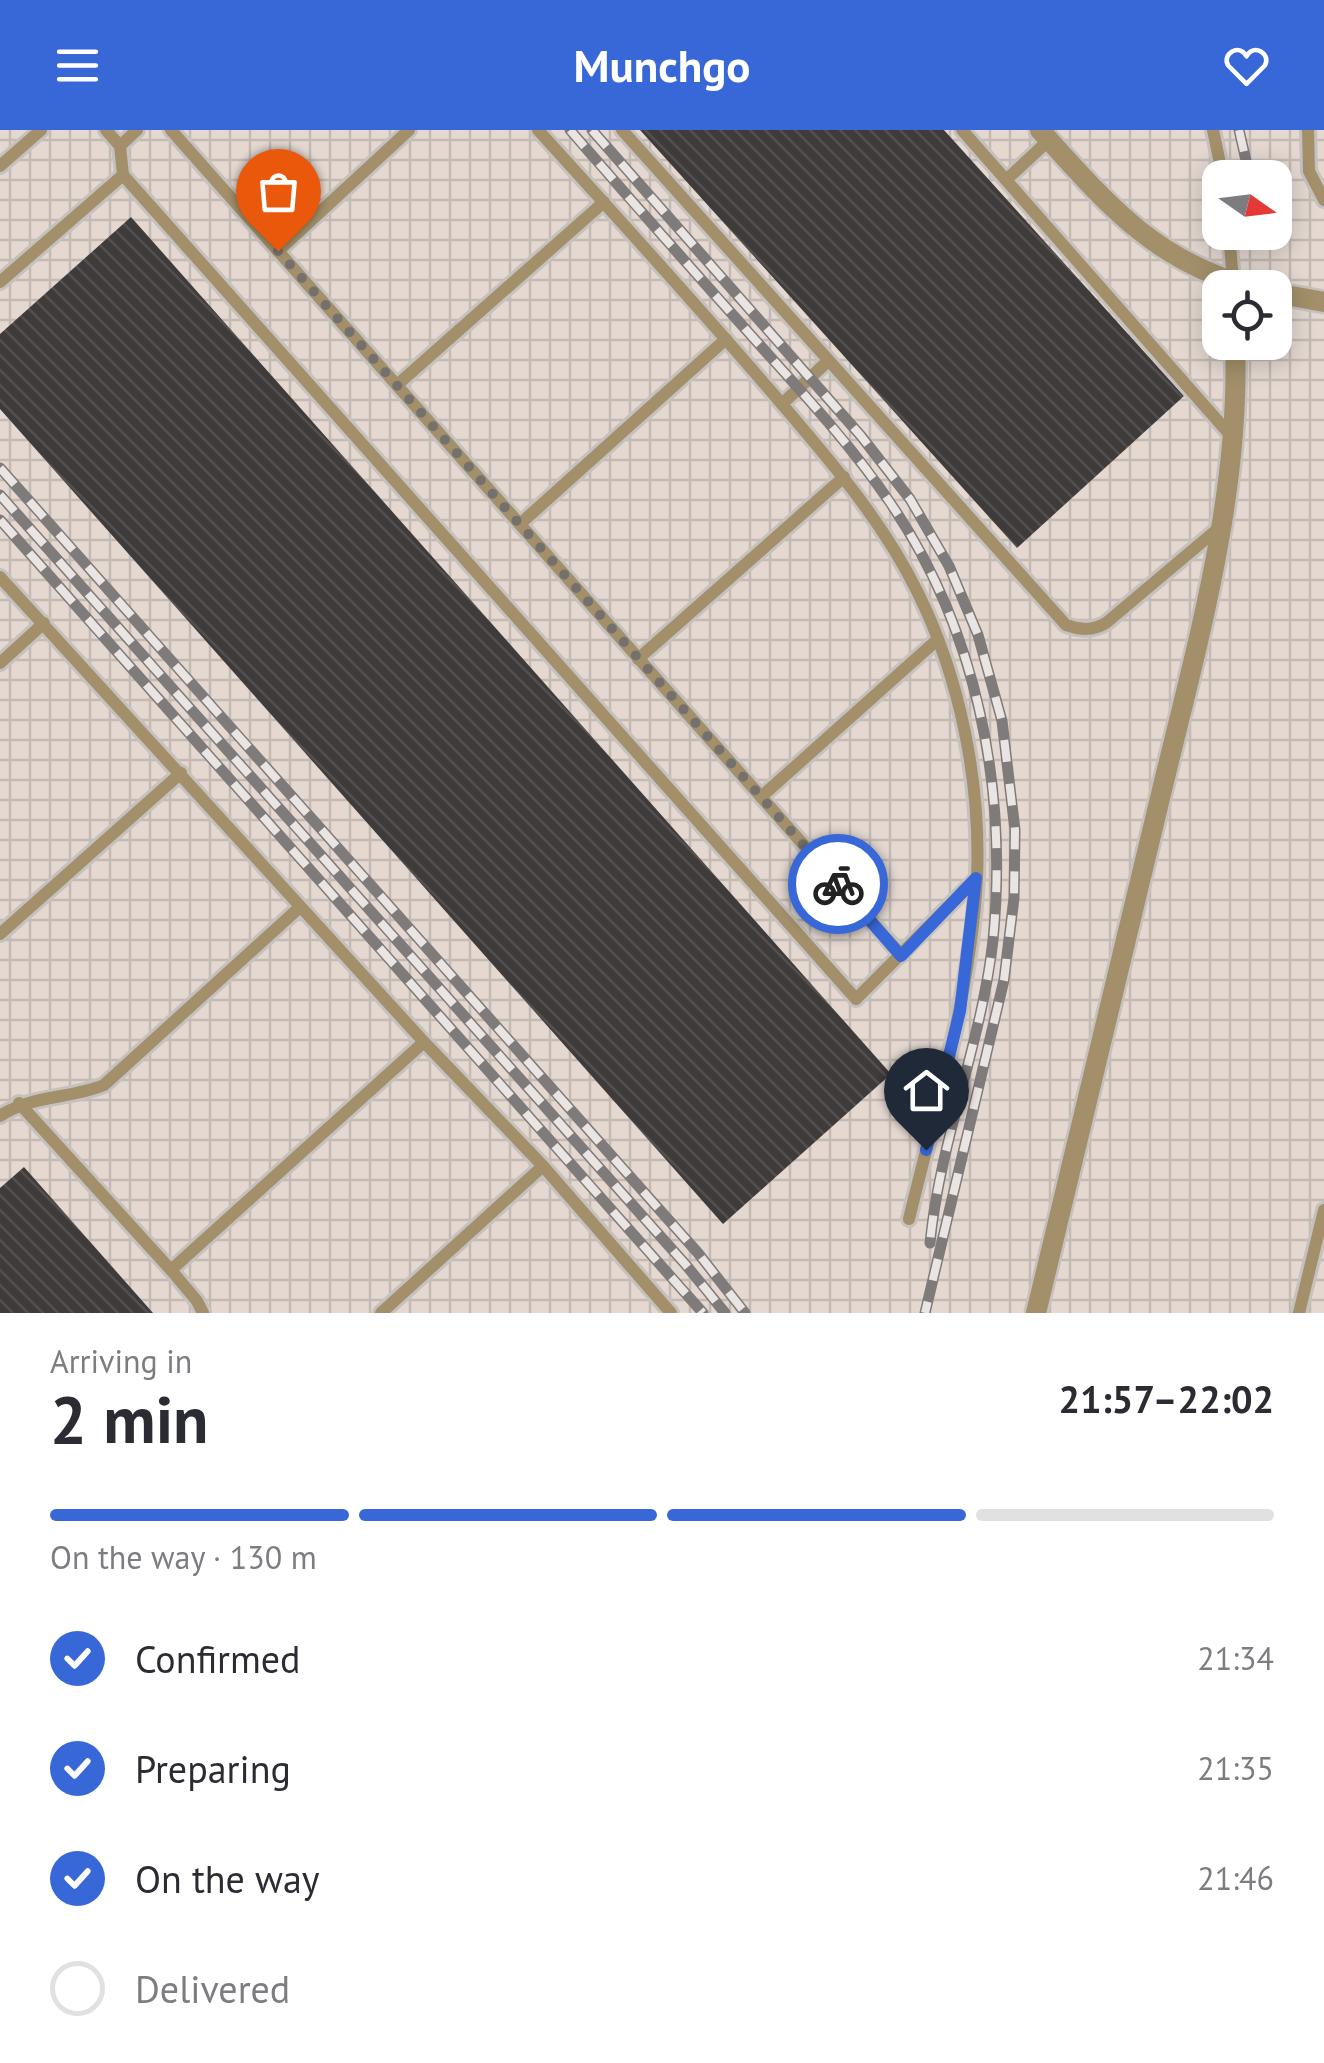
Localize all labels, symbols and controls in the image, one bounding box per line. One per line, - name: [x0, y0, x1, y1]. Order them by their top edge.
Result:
- text: Munchgo: [573, 36, 751, 94]
- icon: menu: [50, 38, 105, 93]
- icon: heart: [1219, 38, 1274, 93]
- pin: [236, 149, 321, 252]
- north arrow: [1202, 160, 1292, 250]
- map controls: [1202, 160, 1292, 360]
- icon: bag: [251, 164, 306, 219]
- button: locate: [1202, 270, 1292, 360]
- courier: [788, 834, 888, 934]
- icon: bike: [811, 857, 866, 912]
- pin: [884, 1048, 969, 1151]
- icon: home: [899, 1063, 954, 1118]
- text: Arriving in: [50, 1340, 192, 1382]
- text: 21:57–22:02: [1059, 1374, 1274, 1423]
- text: 2 min: [50, 1377, 209, 1461]
- text: On the way · 130 m: [50, 1536, 317, 1578]
- icon: check: [50, 1631, 105, 1686]
- text: Confirmed: [135, 1634, 301, 1683]
- text: 21:34: [1197, 1637, 1274, 1679]
- icon: check: [50, 1741, 105, 1796]
- text: Preparing: [135, 1744, 291, 1793]
- text: 21:35: [1197, 1747, 1274, 1789]
- icon: check: [50, 1851, 105, 1906]
- text: On the way: [135, 1854, 320, 1903]
- text: 21:46: [1197, 1857, 1274, 1899]
- text: Delivered: [135, 1964, 290, 2013]

